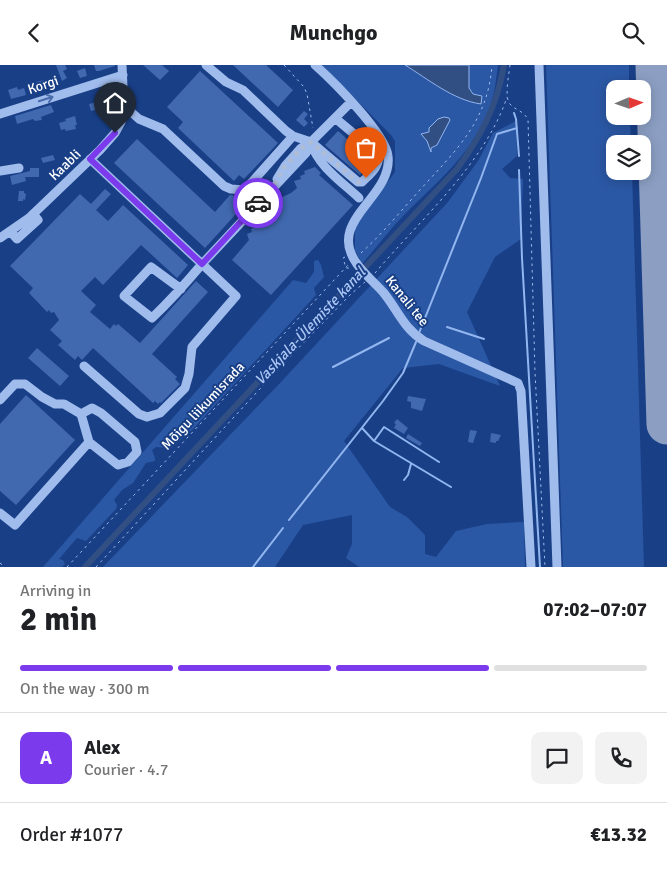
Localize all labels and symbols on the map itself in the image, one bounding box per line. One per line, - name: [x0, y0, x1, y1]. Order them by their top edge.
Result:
- street label: Korgi: [25, 72, 61, 98]
- north arrow: [606, 80, 651, 125]
- pin: [94, 82, 136, 133]
- one-way arrow: [38, 93, 54, 103]
- pin: [345, 127, 387, 178]
- street label: Kaabli: [46, 146, 84, 184]
- courier: [233, 178, 283, 228]
- water label: Vaskjala-Ülemiste kanal: [251, 262, 370, 389]
- street label: Kanali tee: [382, 272, 432, 330]
- street label: Mõigu liikumisrada: [158, 358, 248, 454]

